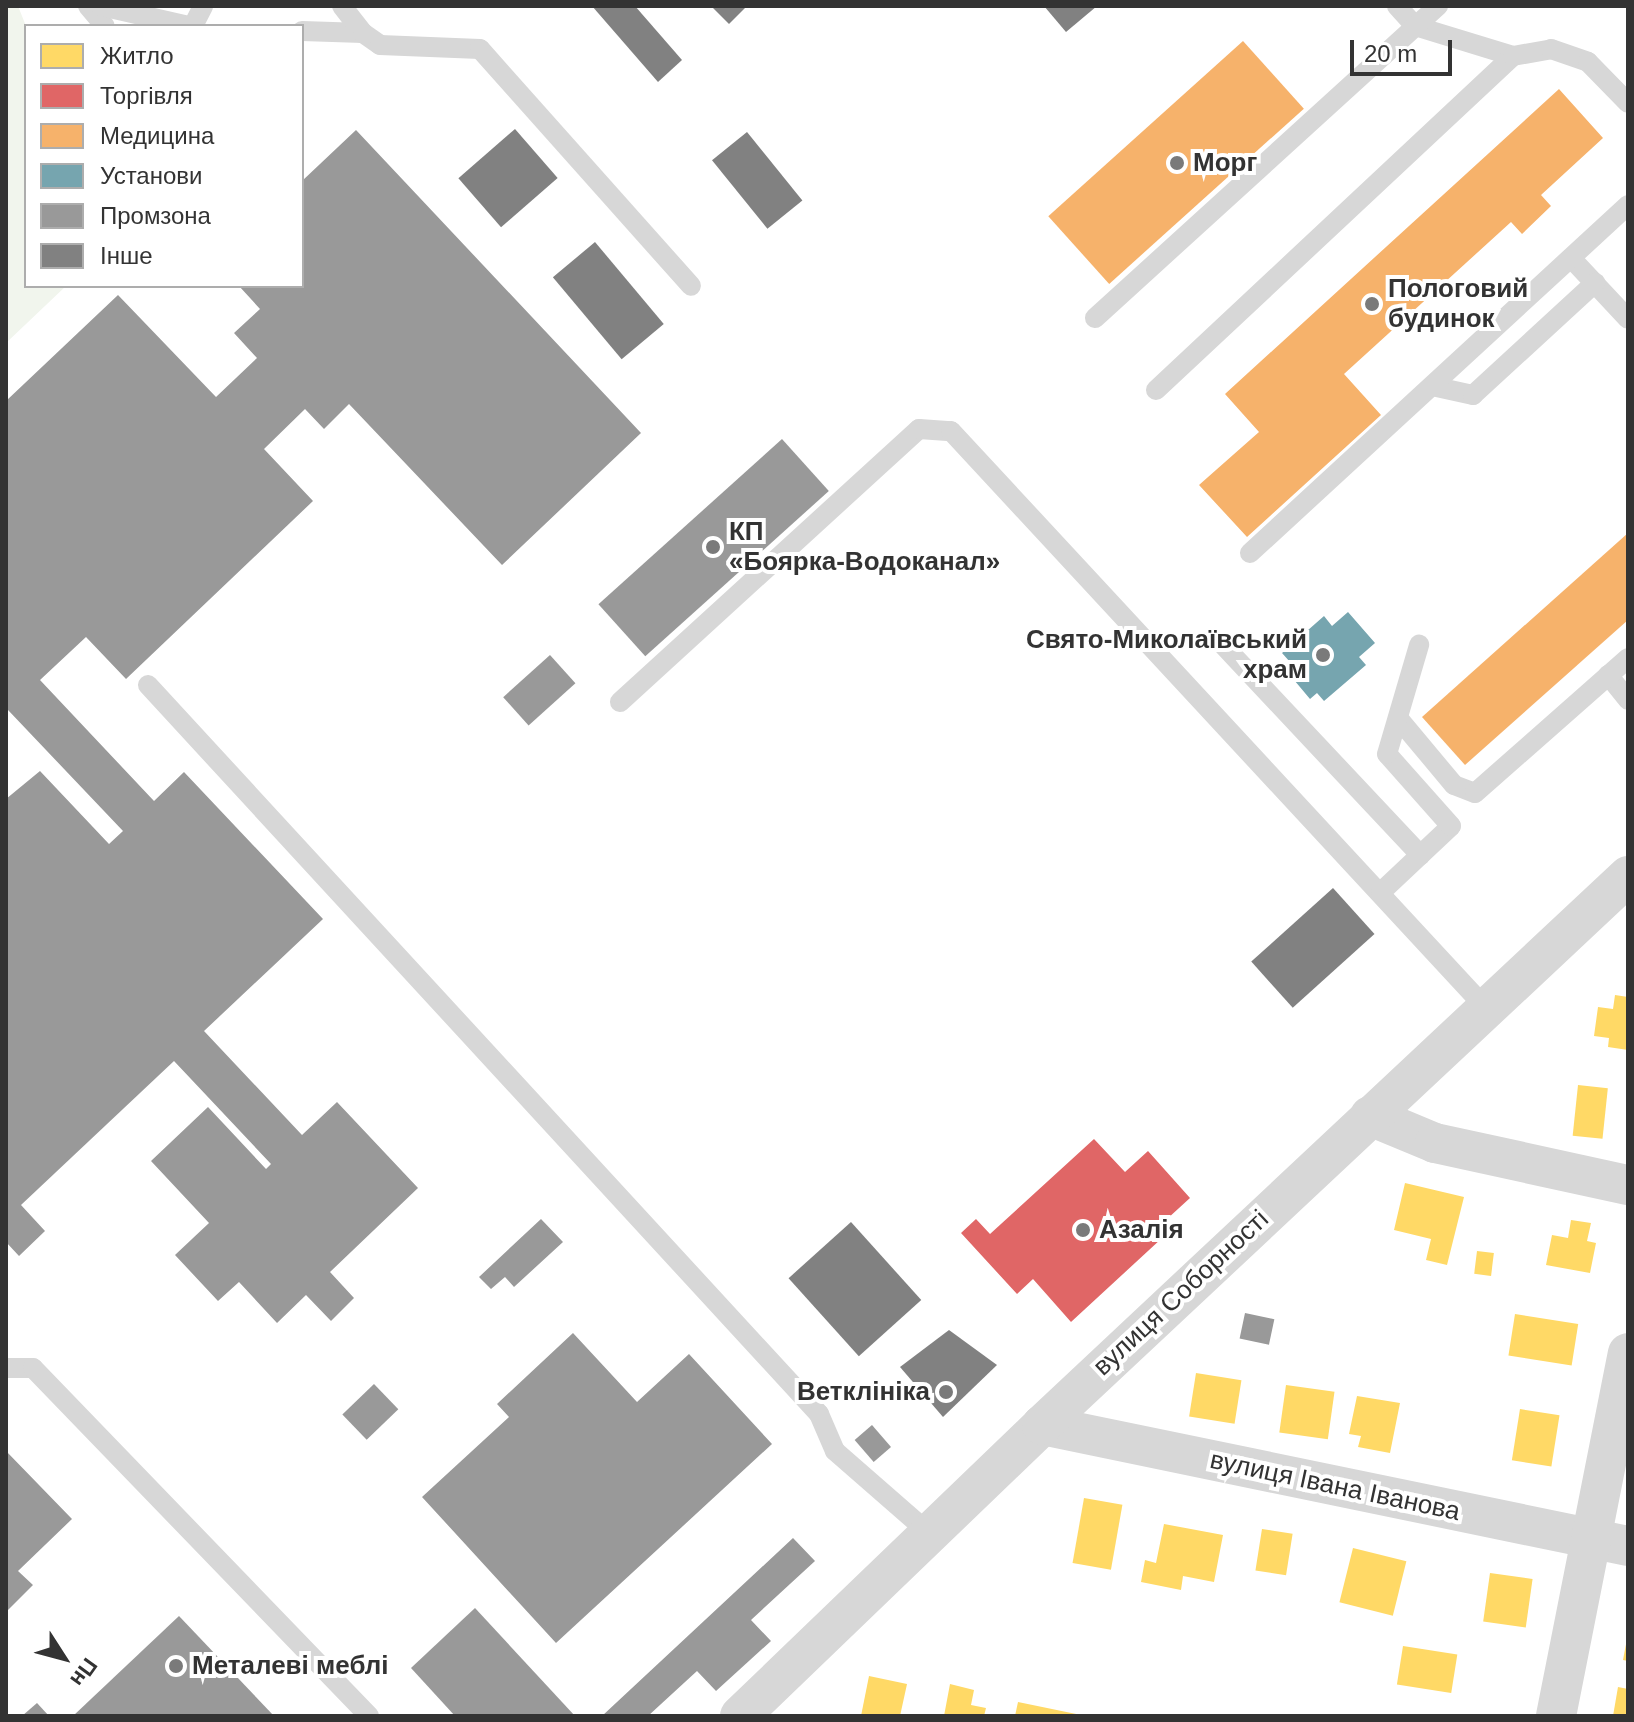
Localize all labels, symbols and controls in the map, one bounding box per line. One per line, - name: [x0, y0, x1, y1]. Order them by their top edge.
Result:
- legend: [24, 24, 304, 288]
- scale bar: [1354, 24, 1456, 74]
- text: 20 m: [1364, 40, 1417, 67]
- text: Житло: [100, 42, 174, 69]
- text: Торгівля: [100, 82, 193, 109]
- text: Медицина: [100, 122, 214, 149]
- place label: Морг: [1193, 147, 1257, 179]
- marker: Морг: [1168, 154, 1186, 172]
- text: Установи: [100, 162, 202, 189]
- text: Промзона: [100, 202, 211, 229]
- text: Інше: [100, 242, 153, 269]
- place label: Пологовий будинок: [1388, 273, 1528, 334]
- marker: Пологовий будинок: [1363, 295, 1381, 313]
- place label: КП «Боярка-Водоканал»: [729, 516, 1000, 578]
- marker: КП «Боярка-Водоканал»: [704, 538, 722, 556]
- place label: Свято-Миколаївський храм: [1026, 624, 1307, 686]
- marker: Свято-Миколаївський храм: [1314, 646, 1332, 664]
- street label: вулиця Соборності: [1087, 1204, 1275, 1382]
- place label: Азалія: [1099, 1214, 1184, 1246]
- marker: Азалія: [1074, 1221, 1092, 1239]
- place label: Ветклініка: [797, 1376, 930, 1408]
- marker: Ветклініка: [937, 1383, 955, 1401]
- street label: вулиця Івана Іванова: [1207, 1444, 1463, 1528]
- north arrow: [24, 1618, 104, 1698]
- place label: Металеві меблі: [192, 1650, 389, 1682]
- text: Пн: [65, 1653, 102, 1692]
- marker: Металеві меблі: [167, 1657, 185, 1675]

